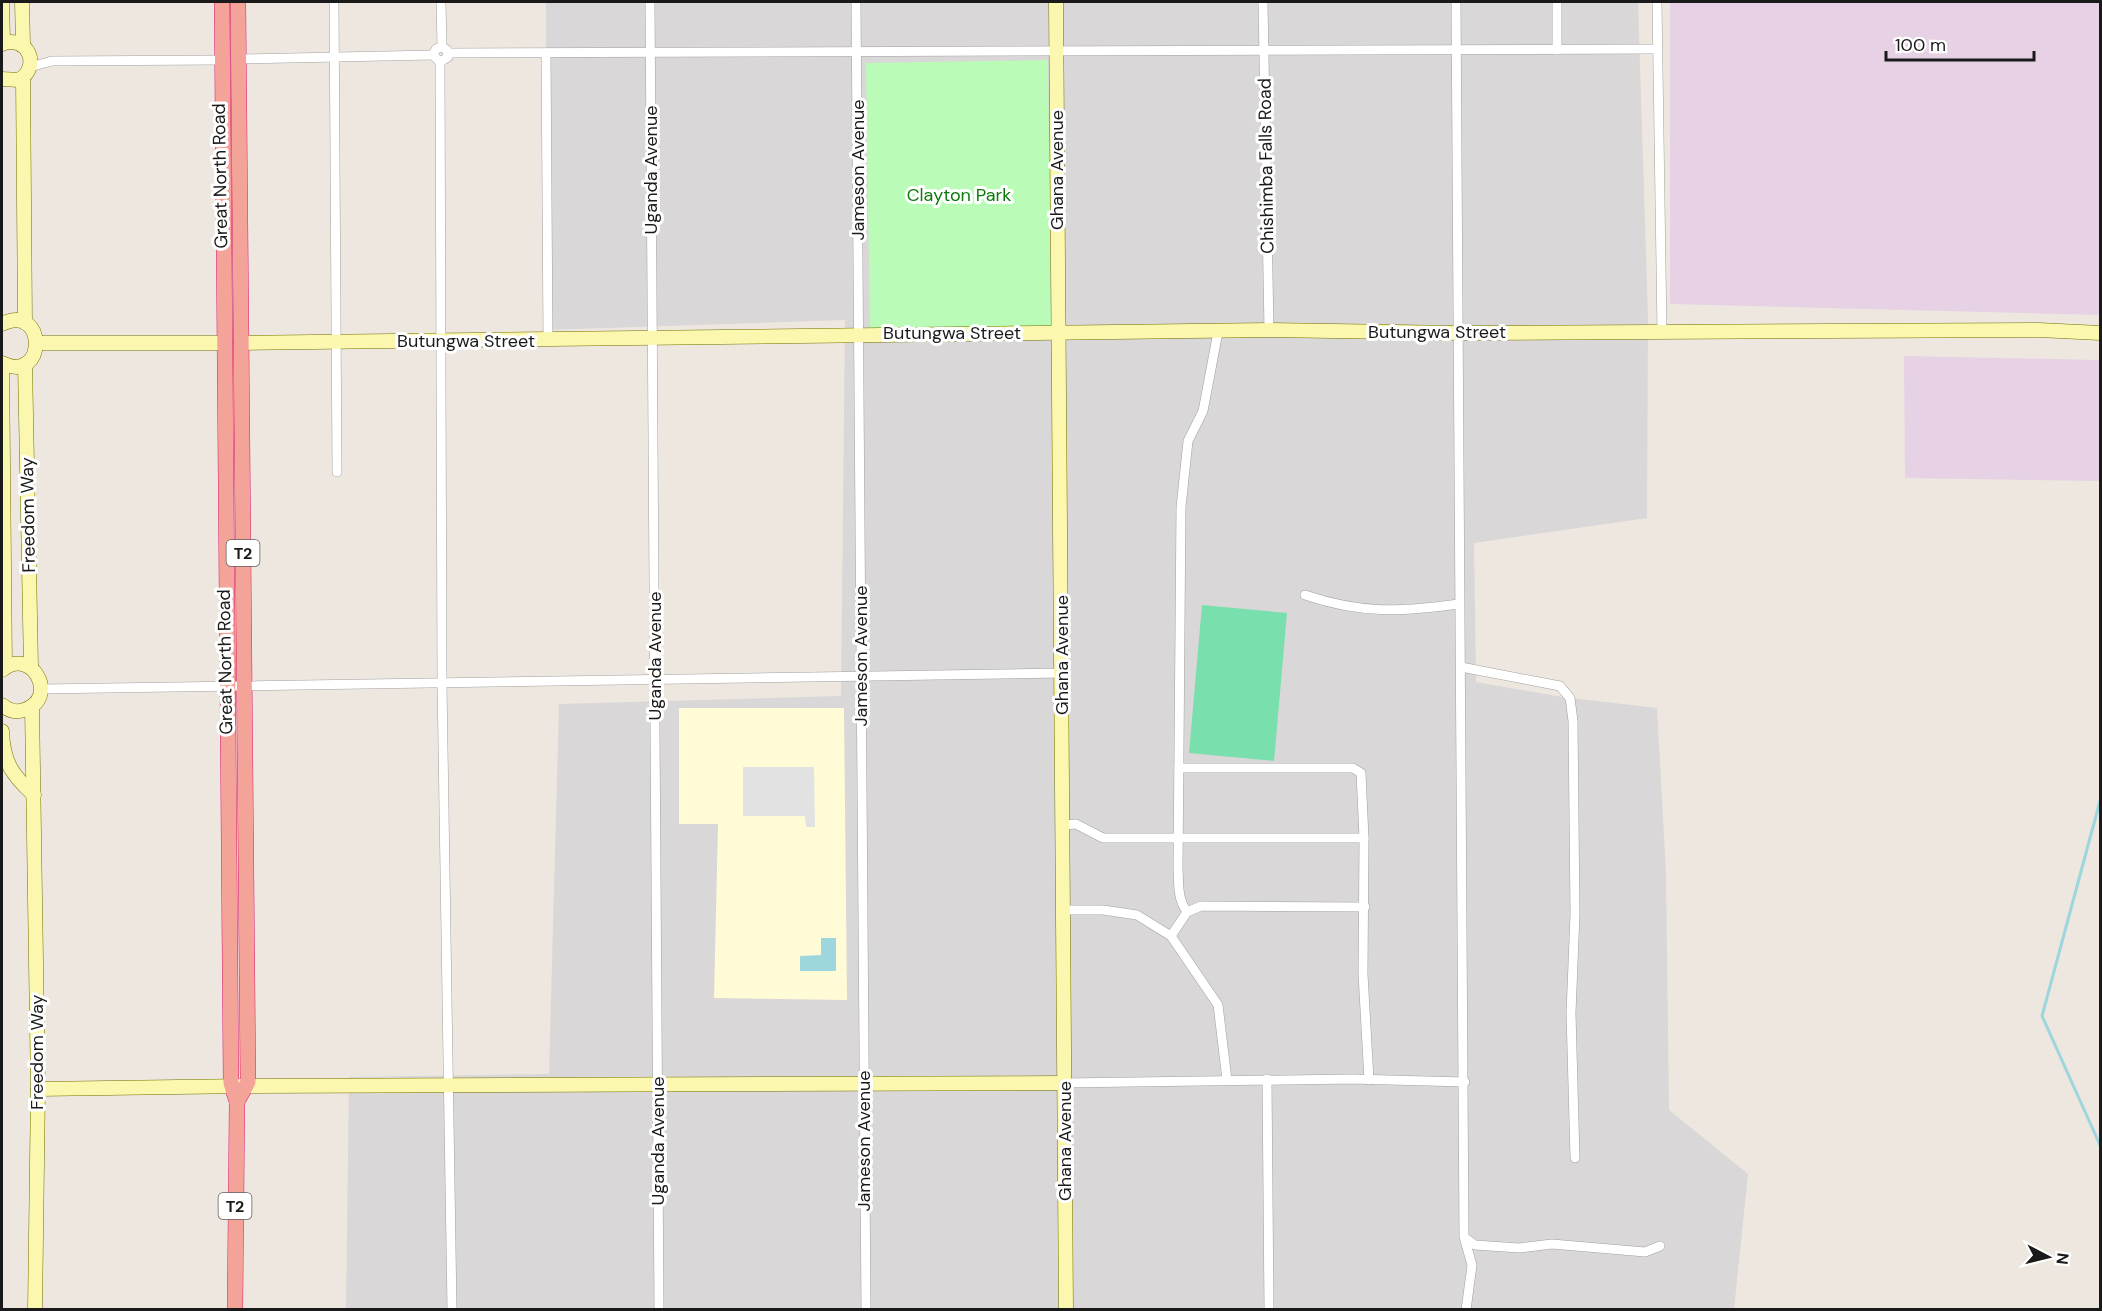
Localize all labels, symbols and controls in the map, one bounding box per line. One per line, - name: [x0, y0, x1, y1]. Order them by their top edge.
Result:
- scale bar: [1886, 24, 2034, 62]
- text: 100 m: [1895, 33, 1946, 57]
- street label: Chishimba Falls Road: [1252, 78, 1280, 254]
- street label: Jameson Avenue: [846, 99, 870, 241]
- street label: Great North Road: [207, 103, 233, 249]
- street label: Uganda Avenue: [639, 106, 663, 235]
- street label: Ghana Avenue: [1045, 110, 1069, 230]
- park label: Clayton Park: [907, 183, 1011, 207]
- street label: Butungwa Street: [1368, 320, 1506, 344]
- street label: Butungwa Street: [883, 321, 1021, 345]
- street label: Butungwa Street: [397, 329, 535, 353]
- street label: Freedom Way: [15, 457, 41, 573]
- road number: T2: [226, 540, 260, 566]
- street label: Jameson Avenue: [849, 585, 873, 727]
- street label: Great North Road: [212, 589, 238, 735]
- street label: Uganda Avenue: [643, 592, 667, 721]
- street label: Ghana Avenue: [1050, 595, 1074, 715]
- street label: Freedom Way: [25, 994, 49, 1110]
- street label: Jameson Avenue: [852, 1070, 876, 1212]
- street label: Uganda Avenue: [646, 1077, 670, 1206]
- street label: Ghana Avenue: [1053, 1081, 1077, 1201]
- road number: T2: [218, 1193, 252, 1219]
- north arrow: [2018, 1227, 2078, 1287]
- text: N: [2051, 1252, 2074, 1266]

